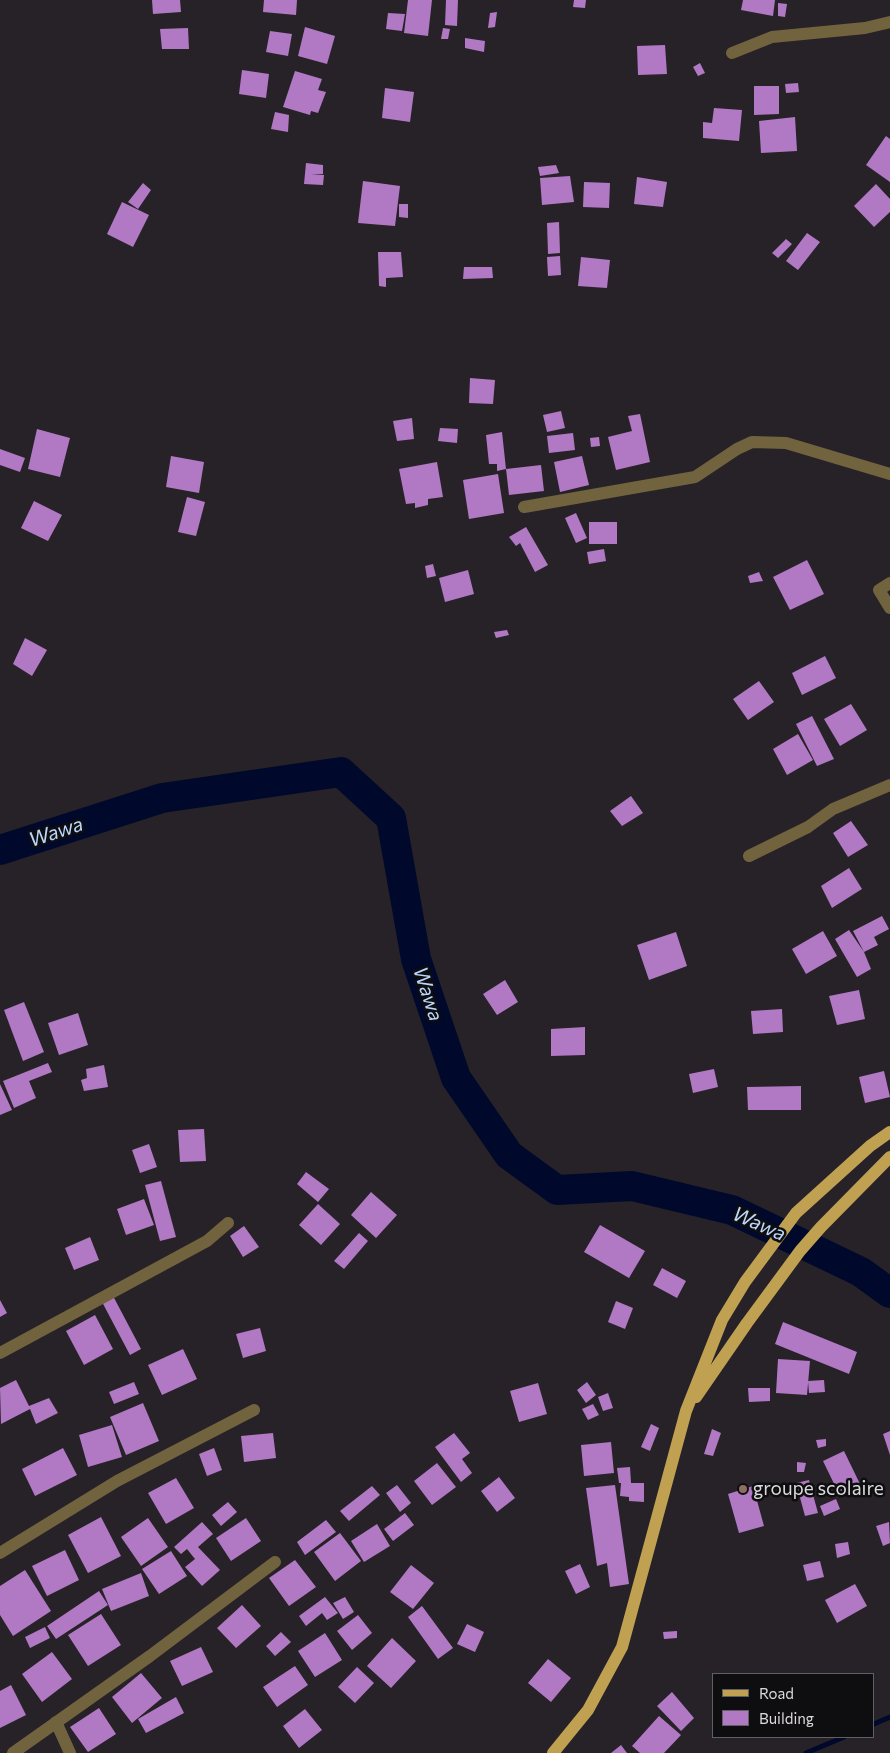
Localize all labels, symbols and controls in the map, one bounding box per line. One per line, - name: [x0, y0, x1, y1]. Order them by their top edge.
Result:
- water label: Wawa: [26, 812, 86, 852]
- water label: Wawa: [408, 964, 448, 1024]
- water label: Wawa: [729, 1202, 789, 1246]
- place label: groupe scolaire: [753, 1478, 884, 1500]
- marker: groupe scolaire: [737, 1483, 749, 1495]
- legend: [712, 1673, 875, 1738]
- text: Road: [759, 1684, 794, 1702]
- text: Building: [759, 1709, 814, 1727]

